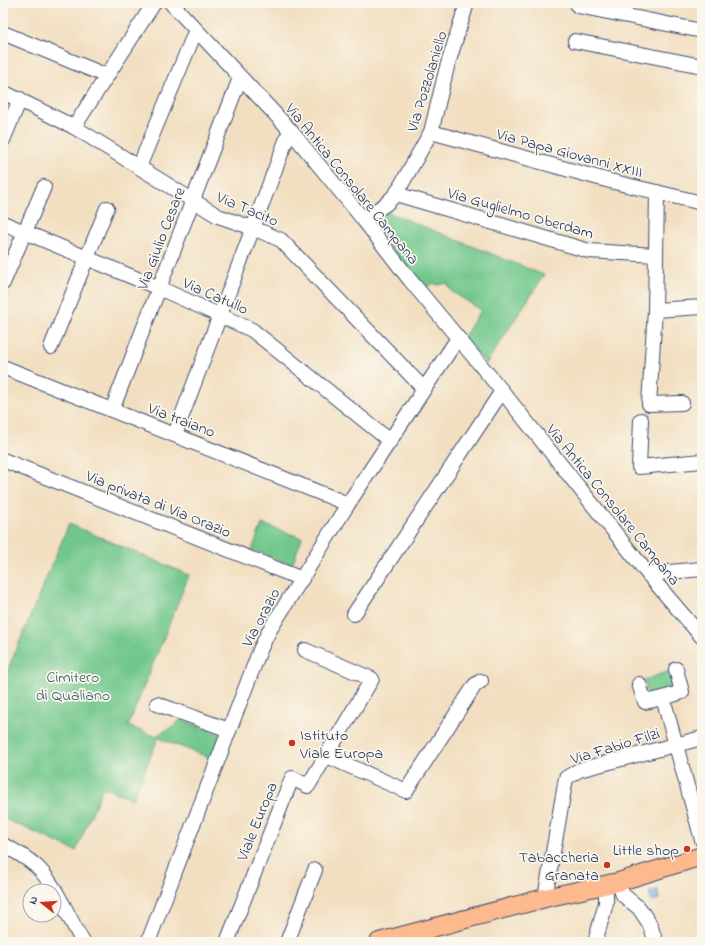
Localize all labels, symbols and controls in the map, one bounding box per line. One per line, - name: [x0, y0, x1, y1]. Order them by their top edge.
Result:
- street label: Via Pozzolaniello: [401, 28, 455, 136]
- street label: Via Antica Consolare Campana: [278, 98, 424, 270]
- street label: Via Papa Giovanni XXIII: [493, 123, 645, 185]
- street label: Via Guglielmo Oberdam: [444, 181, 596, 246]
- street label: Via Giulio Cesare: [131, 183, 193, 295]
- street label: Via Tacito: [212, 186, 282, 234]
- street label: Via Catullo: [178, 271, 252, 322]
- street label: Via traiano: [143, 397, 219, 445]
- street label: Via Antica Consolare Campana: [539, 419, 685, 591]
- street label: Via privata di Via Orazio: [81, 464, 235, 545]
- street label: Via orazio: [236, 584, 287, 653]
- park label: Cimitero di Qualiano: [36, 666, 110, 708]
- street label: Via Fabio Filzi: [567, 722, 663, 772]
- place label: Istituto Viale Europa: [299, 724, 383, 766]
- marker: Istituto Viale Europa: [287, 738, 297, 748]
- street label: Viale Europa: [231, 779, 285, 866]
- place label: Little shop: [613, 839, 679, 863]
- marker: Little shop: [682, 844, 692, 854]
- place label: Tabaccheria Granata: [519, 846, 599, 888]
- marker: Tabaccheria Granata: [602, 860, 612, 870]
- north arrow: [22, 883, 62, 923]
- text: N: [25, 894, 42, 906]

